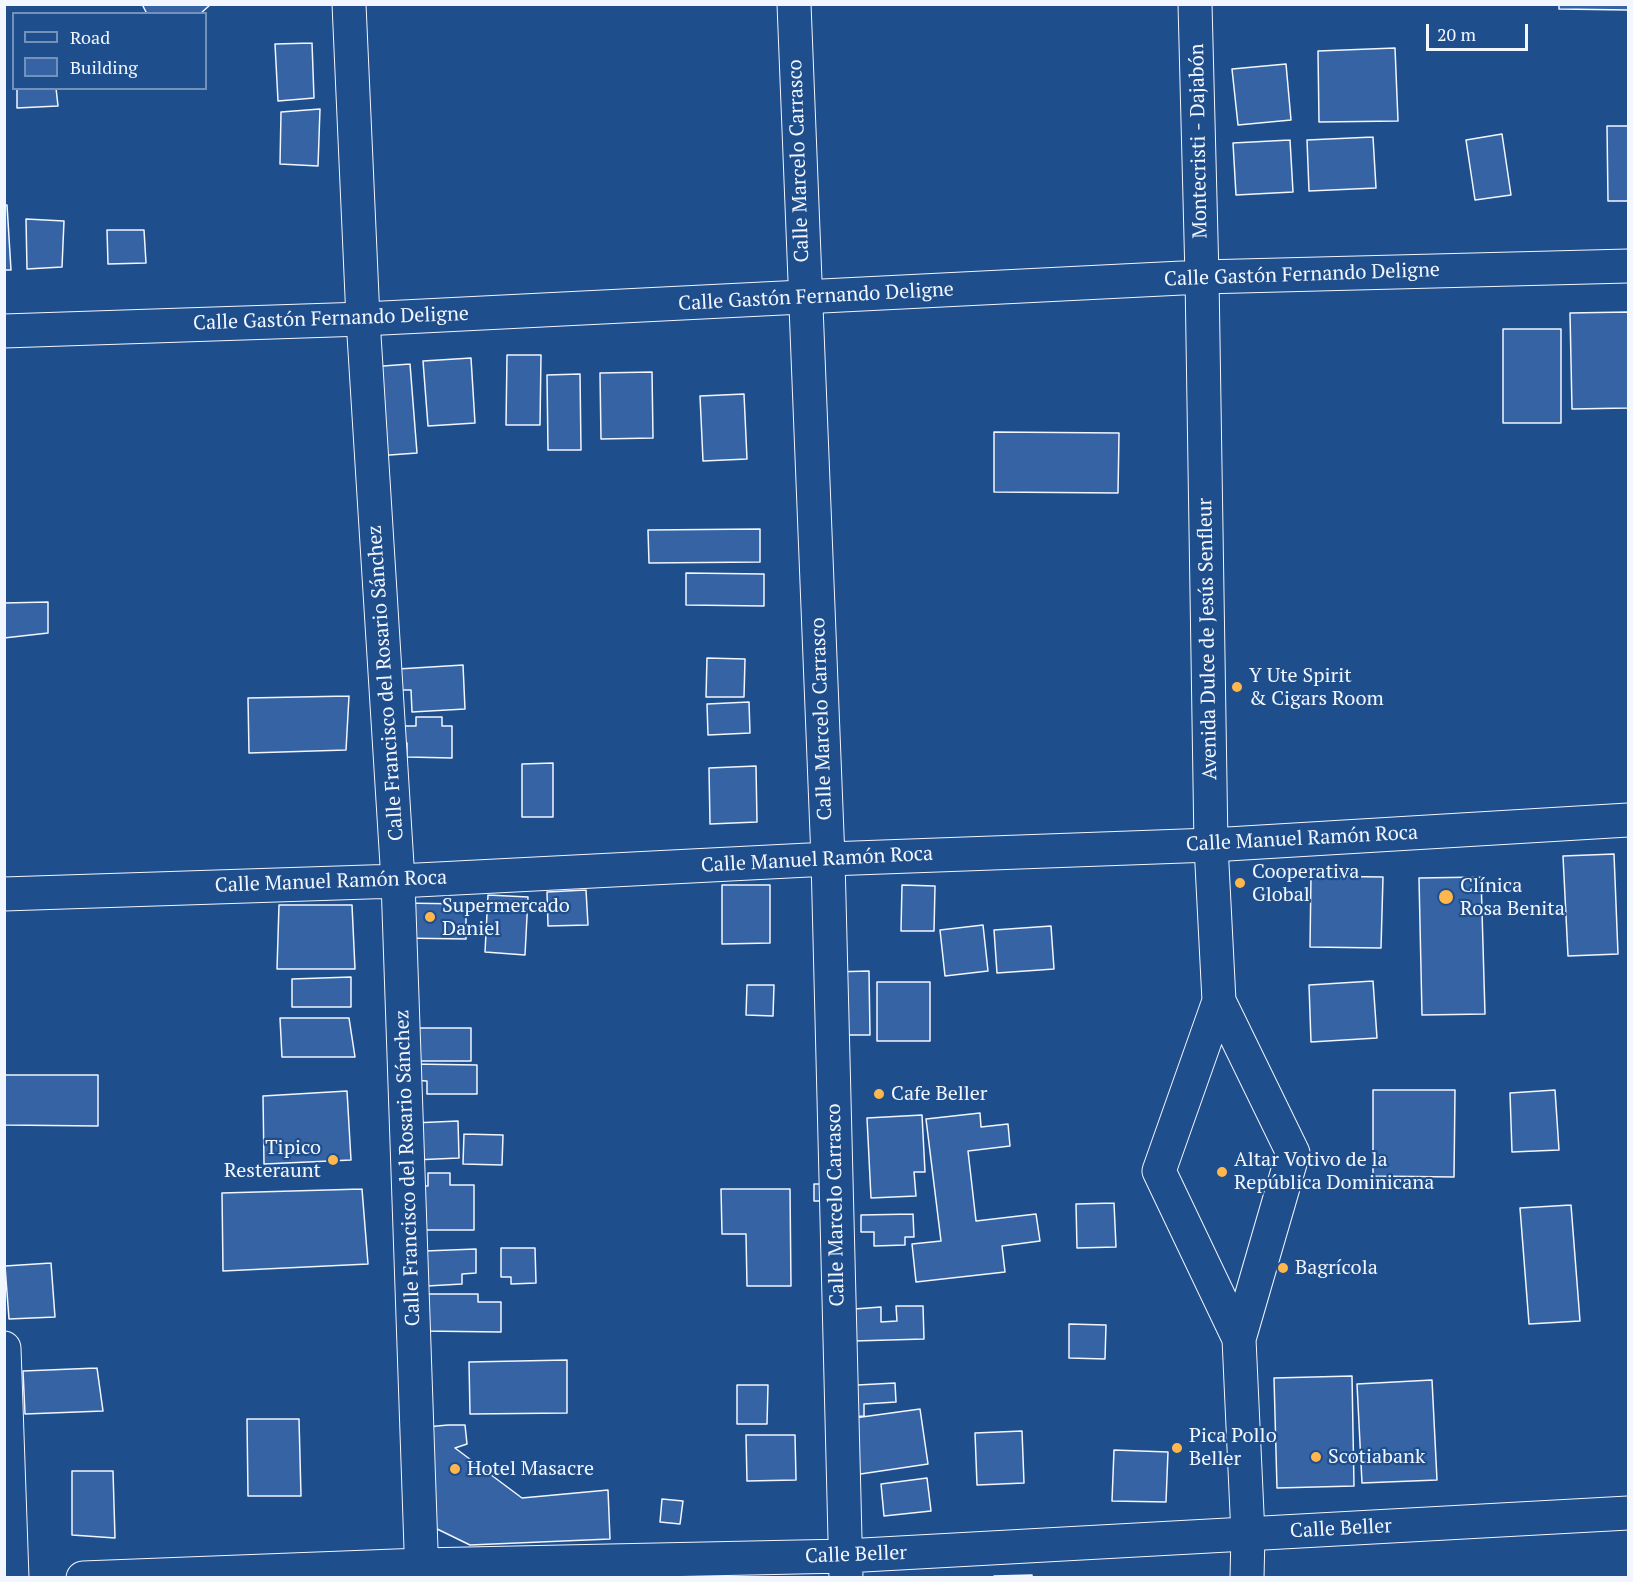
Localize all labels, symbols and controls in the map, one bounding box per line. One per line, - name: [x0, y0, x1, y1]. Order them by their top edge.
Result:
- legend: [12, 12, 207, 90]
- scale bar: [1429, 12, 1531, 50]
- text: 20 m: [1437, 22, 1476, 46]
- text: Road: [70, 25, 110, 49]
- street label: Montecristi - Dajabón: [1185, 43, 1213, 239]
- text: Building: [70, 55, 138, 79]
- street label: Calle Marcelo Carrasco: [783, 59, 815, 263]
- street label: Calle Gastón Fernando Deligne: [1164, 258, 1440, 292]
- street label: Calle Gastón Fernando Deligne: [678, 278, 954, 316]
- street label: Calle Gastón Fernando Deligne: [193, 302, 469, 336]
- street label: Avenida Dulce de Jesús Senfleur: [1194, 498, 1222, 780]
- street label: Calle Francisco del Rosario Sánchez: [363, 524, 409, 842]
- street label: Calle Marcelo Carrasco: [806, 617, 838, 821]
- place label: Y Ute Spirit & Cigars Room: [1249, 664, 1384, 711]
- marker: Y Ute Spirit & Cigars Room: [1230, 680, 1244, 694]
- street label: Calle Manuel Ramón Roca: [1185, 821, 1419, 857]
- street label: Calle Manuel Ramón Roca: [700, 842, 934, 878]
- place label: Cooperativa Global: [1252, 860, 1359, 907]
- street label: Calle Manuel Ramón Roca: [214, 866, 448, 898]
- place label: Clínica Rosa Benita: [1460, 874, 1565, 921]
- marker: Cooperativa Global: [1233, 876, 1247, 890]
- marker: Clínica Rosa Benita: [1437, 888, 1455, 906]
- place label: Supermercado Daniel: [442, 894, 570, 941]
- marker: Supermercado Daniel: [423, 910, 437, 924]
- street label: Calle Francisco del Rosario Sánchez: [390, 1009, 426, 1327]
- place label: Cafe Beller: [891, 1082, 988, 1106]
- marker: Cafe Beller: [872, 1087, 886, 1101]
- street label: Calle Marcelo Carrasco: [822, 1103, 850, 1307]
- place label: Tipico Resteraunt: [224, 1136, 321, 1183]
- place label: Altar Votivo de la República Dominicana: [1234, 1148, 1434, 1195]
- marker: Tipico Resteraunt: [326, 1153, 340, 1167]
- marker: Altar Votivo de la República Dominicana: [1215, 1165, 1229, 1179]
- place label: Bagrícola: [1295, 1256, 1378, 1280]
- marker: Bagrícola: [1276, 1261, 1290, 1275]
- place label: Pica Pollo Beller: [1189, 1424, 1277, 1471]
- marker: Pica Pollo Beller: [1170, 1441, 1184, 1455]
- place label: Scotiabank: [1328, 1445, 1425, 1469]
- marker: Scotiabank: [1309, 1450, 1323, 1464]
- place label: Hotel Masacre: [467, 1457, 594, 1481]
- marker: Hotel Masacre: [448, 1462, 462, 1476]
- street label: Calle Beller: [1289, 1514, 1393, 1544]
- street label: Calle Beller: [805, 1541, 907, 1569]

